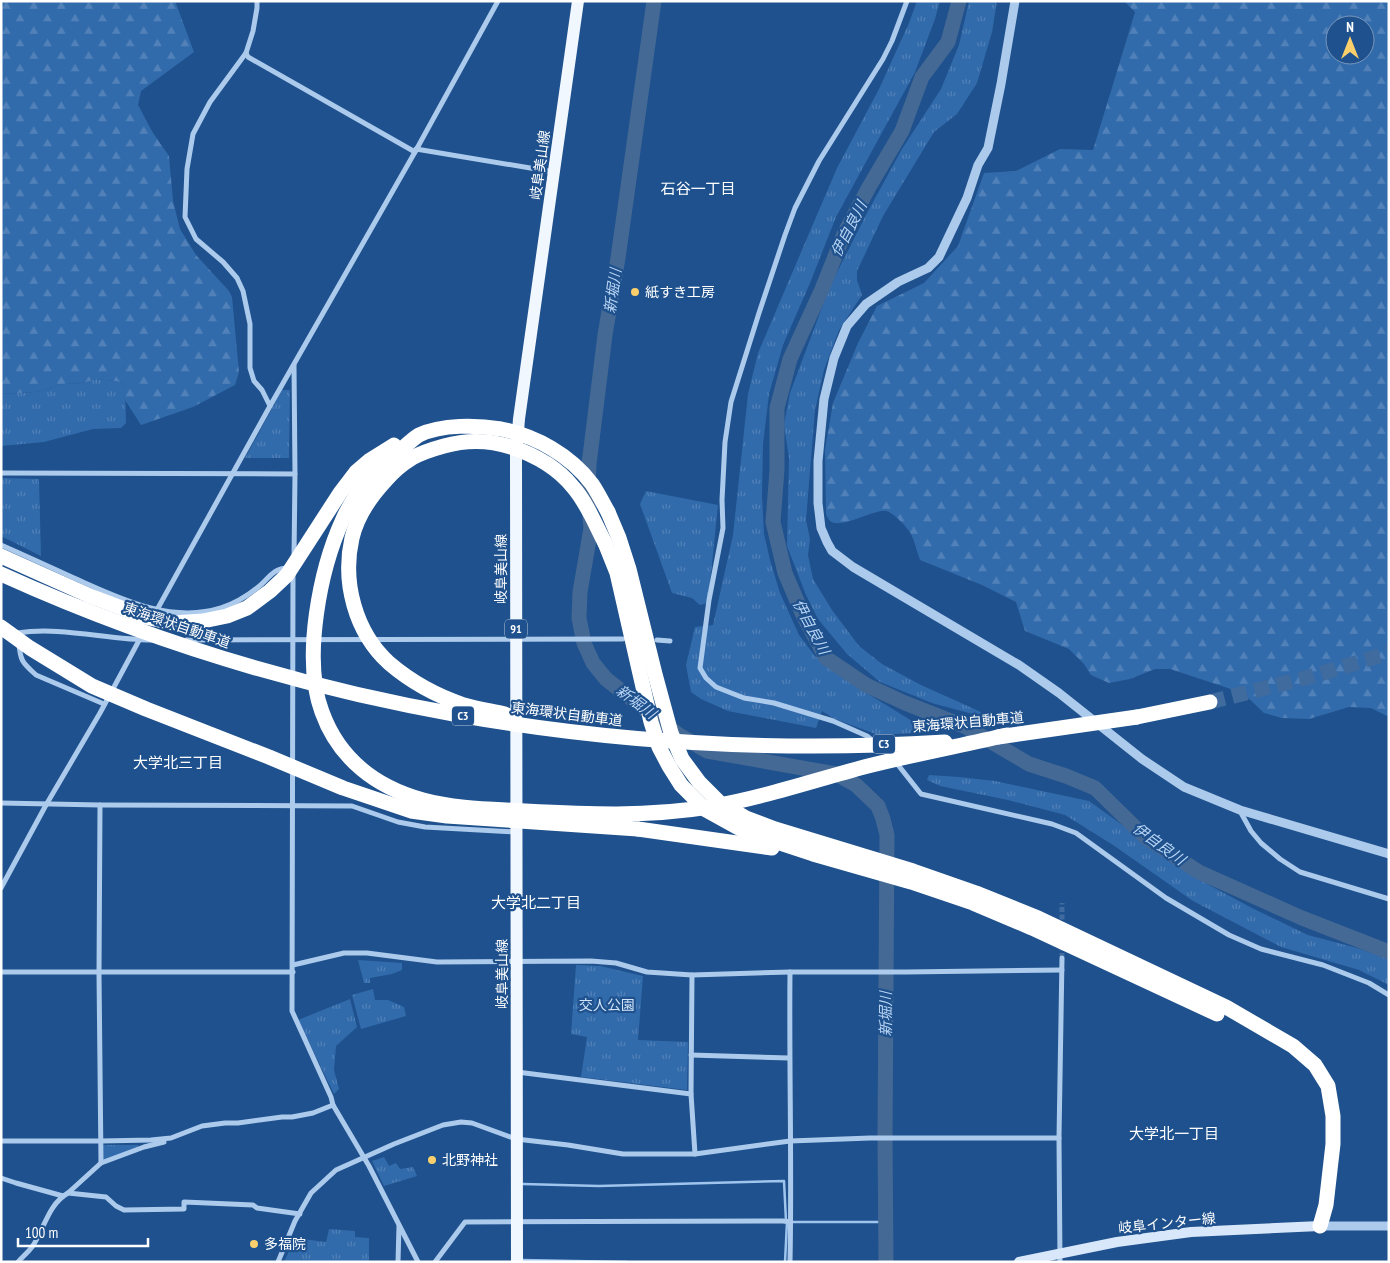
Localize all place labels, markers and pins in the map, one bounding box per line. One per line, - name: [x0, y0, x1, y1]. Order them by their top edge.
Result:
- place label: 紙すき工房: [645, 283, 715, 301]
- marker: 紙すき工房: [629, 286, 641, 298]
- place label: 北野神社: [442, 1151, 498, 1169]
- marker: 北野神社: [426, 1154, 438, 1166]
- place label: 多福院: [264, 1235, 306, 1253]
- marker: 多福院: [248, 1238, 260, 1250]

